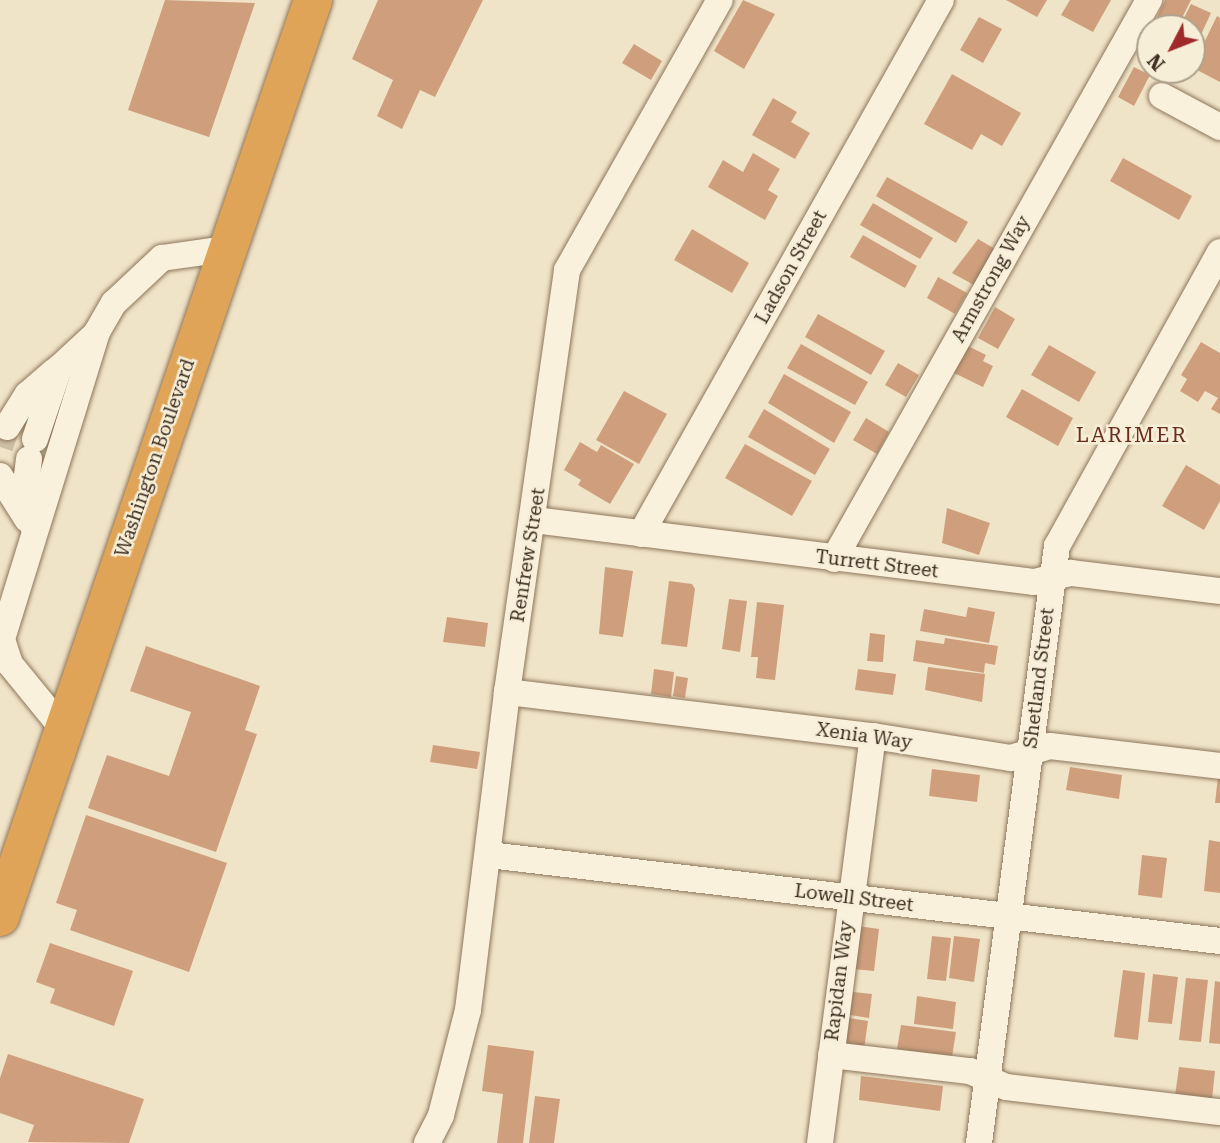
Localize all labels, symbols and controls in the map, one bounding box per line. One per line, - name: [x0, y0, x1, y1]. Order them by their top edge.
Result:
- north arrow: [1136, 14, 1206, 84]
- text: N: [1143, 49, 1170, 75]
- street label: Ladson Street: [750, 206, 832, 328]
- street label: Armstrong Way: [947, 212, 1035, 346]
- street label: Washington Boulevard: [110, 356, 200, 560]
- district label: LARIMER: [1077, 422, 1187, 448]
- street label: Renfrew Street: [506, 486, 550, 624]
- street label: Turrett Street: [814, 545, 940, 583]
- street label: Shetland Street: [1019, 606, 1059, 750]
- street label: Xenia Way: [814, 718, 914, 754]
- street label: Lowell Street: [793, 879, 915, 917]
- street label: Rapidan Way: [820, 920, 858, 1042]

